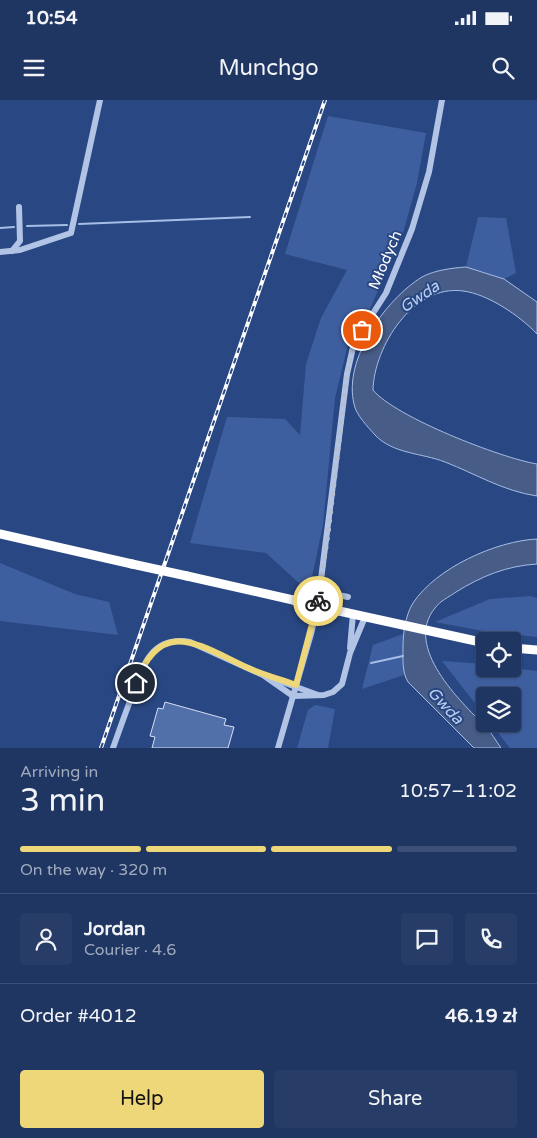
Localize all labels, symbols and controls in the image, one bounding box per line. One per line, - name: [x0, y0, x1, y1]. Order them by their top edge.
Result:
- text: 10:54: [25, 7, 78, 29]
- icon: menu: [20, 54, 48, 82]
- icon: search: [489, 54, 517, 82]
- text: Munchgo: [218, 55, 319, 81]
- street label: Młodych: [365, 228, 405, 292]
- water label: Gwda: [396, 276, 444, 317]
- pin: [341, 309, 383, 351]
- icon: bag: [348, 316, 376, 344]
- courier: [293, 576, 343, 626]
- icon: bike: [304, 587, 332, 615]
- map controls: [476, 632, 521, 732]
- button: locate: [476, 632, 521, 677]
- pin: [115, 662, 157, 704]
- icon: home: [122, 669, 150, 697]
- water label: Gwda: [423, 683, 468, 729]
- button: layers: [476, 687, 521, 732]
- text: Arriving in: [20, 762, 98, 782]
- text: 10:57–11:02: [399, 780, 517, 802]
- text: 3 min: [20, 782, 105, 820]
- text: On the way · 320 m: [20, 860, 167, 880]
- button: person: [20, 913, 72, 965]
- button: chat: [401, 913, 453, 965]
- button: phone: [465, 913, 517, 965]
- text: Jordan: [84, 918, 146, 940]
- text: Courier · 4.6: [84, 940, 176, 960]
- text: Order #4012: [20, 1005, 137, 1027]
- text: 46.19 zł: [445, 1005, 517, 1027]
- button: Help: [20, 1070, 264, 1128]
- button: Share: [274, 1070, 517, 1128]

